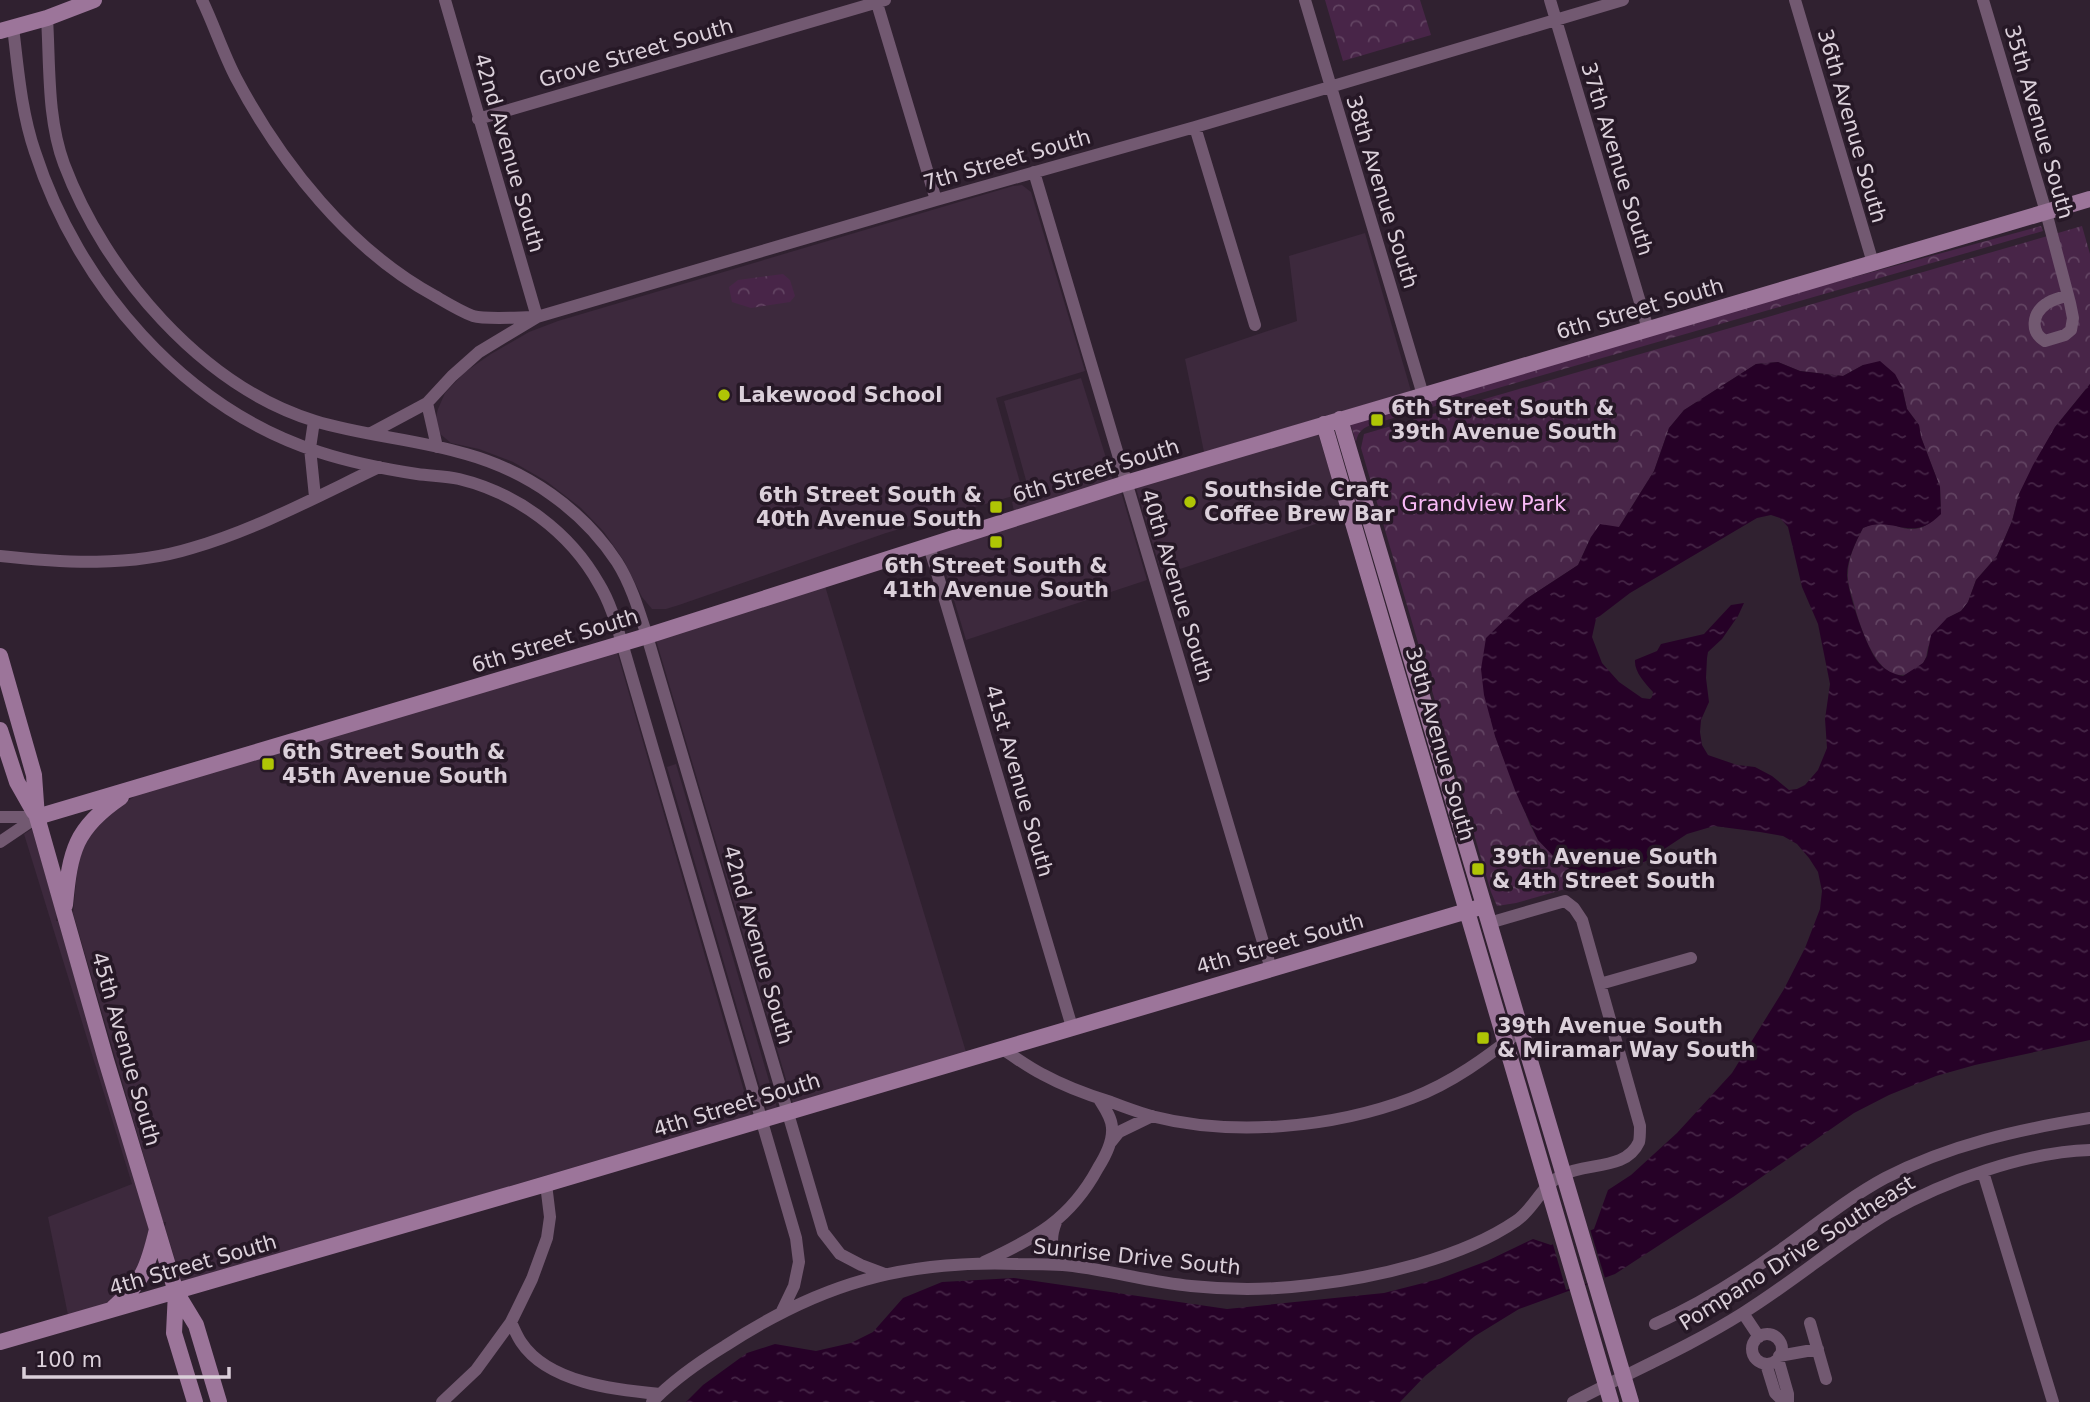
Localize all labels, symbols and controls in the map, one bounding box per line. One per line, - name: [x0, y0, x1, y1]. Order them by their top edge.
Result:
- street label: Grove Street South: [536, 14, 736, 92]
- street label: 35th Avenue South: [2000, 22, 2078, 222]
- street label: 36th Avenue South: [1813, 26, 1891, 226]
- street label: 42nd Avenue South: [469, 51, 549, 255]
- street label: 37th Avenue South: [1576, 60, 1658, 258]
- street label: 38th Avenue South: [1341, 93, 1423, 291]
- street label: 7th Street South: [920, 125, 1094, 195]
- street label: 6th Street South: [1553, 274, 1727, 344]
- place label: Lakewood School: [738, 383, 942, 407]
- marker: Lakewood School: [716, 387, 732, 403]
- place label: 6th Street South & 39th Avenue South: [1391, 396, 1617, 444]
- marker: 6th Street South & 39th Avenue South: [1369, 412, 1385, 428]
- street label: 6th Street South: [1010, 434, 1182, 508]
- place label: Southside Craft Coffee Brew Bar: [1204, 478, 1395, 526]
- place label: 6th Street South & 40th Avenue South: [756, 483, 982, 531]
- street label: 40th Avenue South: [1136, 487, 1218, 685]
- park label: Grandview Park: [1402, 492, 1567, 516]
- marker: Southside Craft Coffee Brew Bar: [1182, 494, 1198, 510]
- marker: 6th Street South & 40th Avenue South: [988, 499, 1004, 515]
- marker: 6th Street South & 41th Avenue South: [988, 534, 1004, 550]
- place label: 6th Street South & 41th Avenue South: [883, 554, 1109, 602]
- street label: 6th Street South: [469, 604, 641, 678]
- street label: 39th Avenue South: [1401, 644, 1479, 844]
- street label: 41st Avenue South: [980, 682, 1058, 880]
- place label: 6th Street South & 45th Avenue South: [282, 740, 508, 788]
- marker: 6th Street South & 45th Avenue South: [260, 756, 276, 772]
- street label: 42nd Avenue South: [718, 843, 798, 1047]
- place label: 39th Avenue South & 4th Street South: [1492, 845, 1718, 893]
- marker: 39th Avenue South & 4th Street South: [1470, 861, 1486, 877]
- street label: 4th Street South: [1193, 909, 1367, 979]
- street label: 45th Avenue South: [87, 949, 165, 1149]
- place label: 39th Avenue South & Miramar Way South: [1497, 1014, 1755, 1062]
- marker: 39th Avenue South & Miramar Way South: [1475, 1030, 1491, 1046]
- street label: 4th Street South: [651, 1068, 823, 1142]
- street label: Pompano Drive Southeast: [1675, 1171, 1919, 1335]
- street label: 4th Street South: [106, 1230, 280, 1300]
- street label: Sunrise Drive South: [1032, 1234, 1242, 1280]
- scale bar: [24, 1336, 229, 1380]
- text: 100 m: [35, 1348, 102, 1372]

